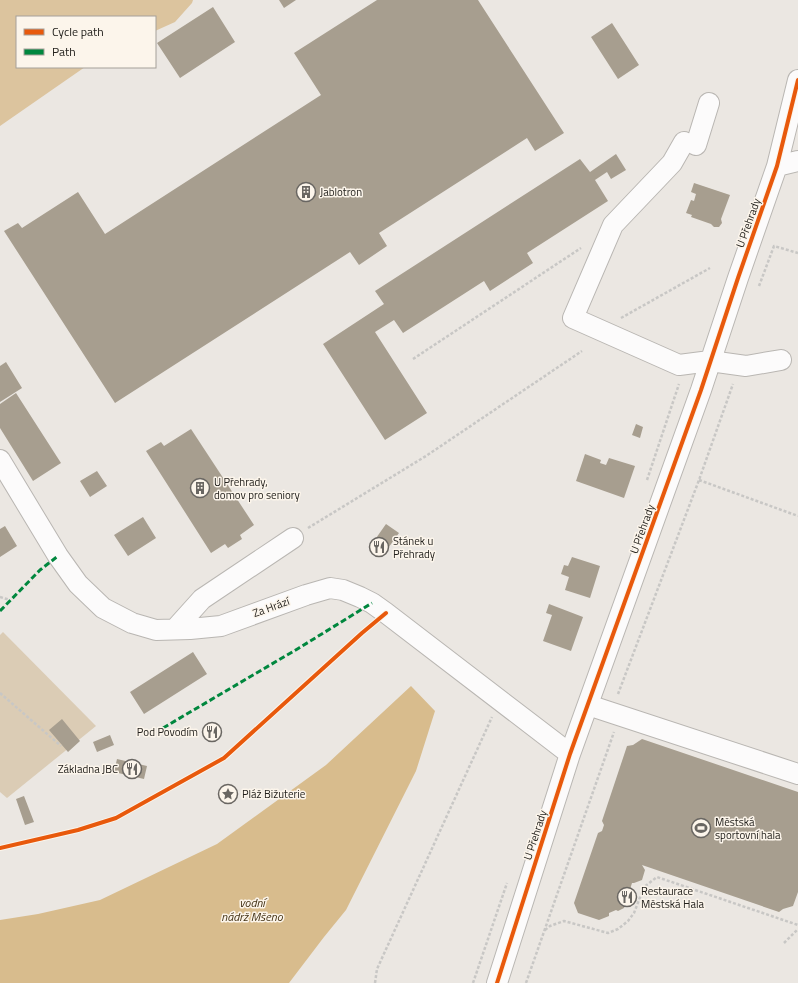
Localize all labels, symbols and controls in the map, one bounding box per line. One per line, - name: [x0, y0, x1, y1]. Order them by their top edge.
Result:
- legend: [16, 16, 156, 68]
- text: Cycle path: [52, 22, 104, 41]
- text: Path: [52, 42, 76, 61]
- building icon: Jablotron: [295, 181, 317, 203]
- place label: Jablotron: [320, 184, 362, 200]
- street label: U Přehrady: [732, 195, 765, 250]
- place label: U Přehrady, domov pro seniory: [214, 474, 301, 503]
- building icon: U Přehrady, domov pro seniory: [189, 477, 211, 499]
- street label: U Přehrady: [626, 501, 659, 556]
- place label: Stánek u Přehrady: [393, 533, 436, 562]
- restaurant icon: Stánek u Přehrady: [368, 536, 390, 558]
- street label: Za Hrází: [250, 592, 293, 621]
- restaurant icon: Pod Povodím: [201, 721, 223, 743]
- place label: Pod Povodím: [137, 724, 198, 740]
- restaurant icon: Základna JBC: [121, 758, 143, 780]
- place label: Základna JBC: [58, 761, 118, 777]
- place icon: Pláž Bižuterie: [217, 783, 239, 805]
- place label: Pláž Bižuterie: [242, 786, 306, 802]
- street label: U Přehrady: [519, 807, 551, 862]
- place label: Městská sportovní hala: [715, 814, 781, 843]
- sports icon: Městská sportovní hala: [690, 817, 712, 839]
- place label: Restaurace Městská Hala: [641, 883, 704, 912]
- restaurant icon: Restaurace Městská Hala: [616, 886, 638, 908]
- water label: vodní nádrž Mšeno: [221, 893, 284, 926]

